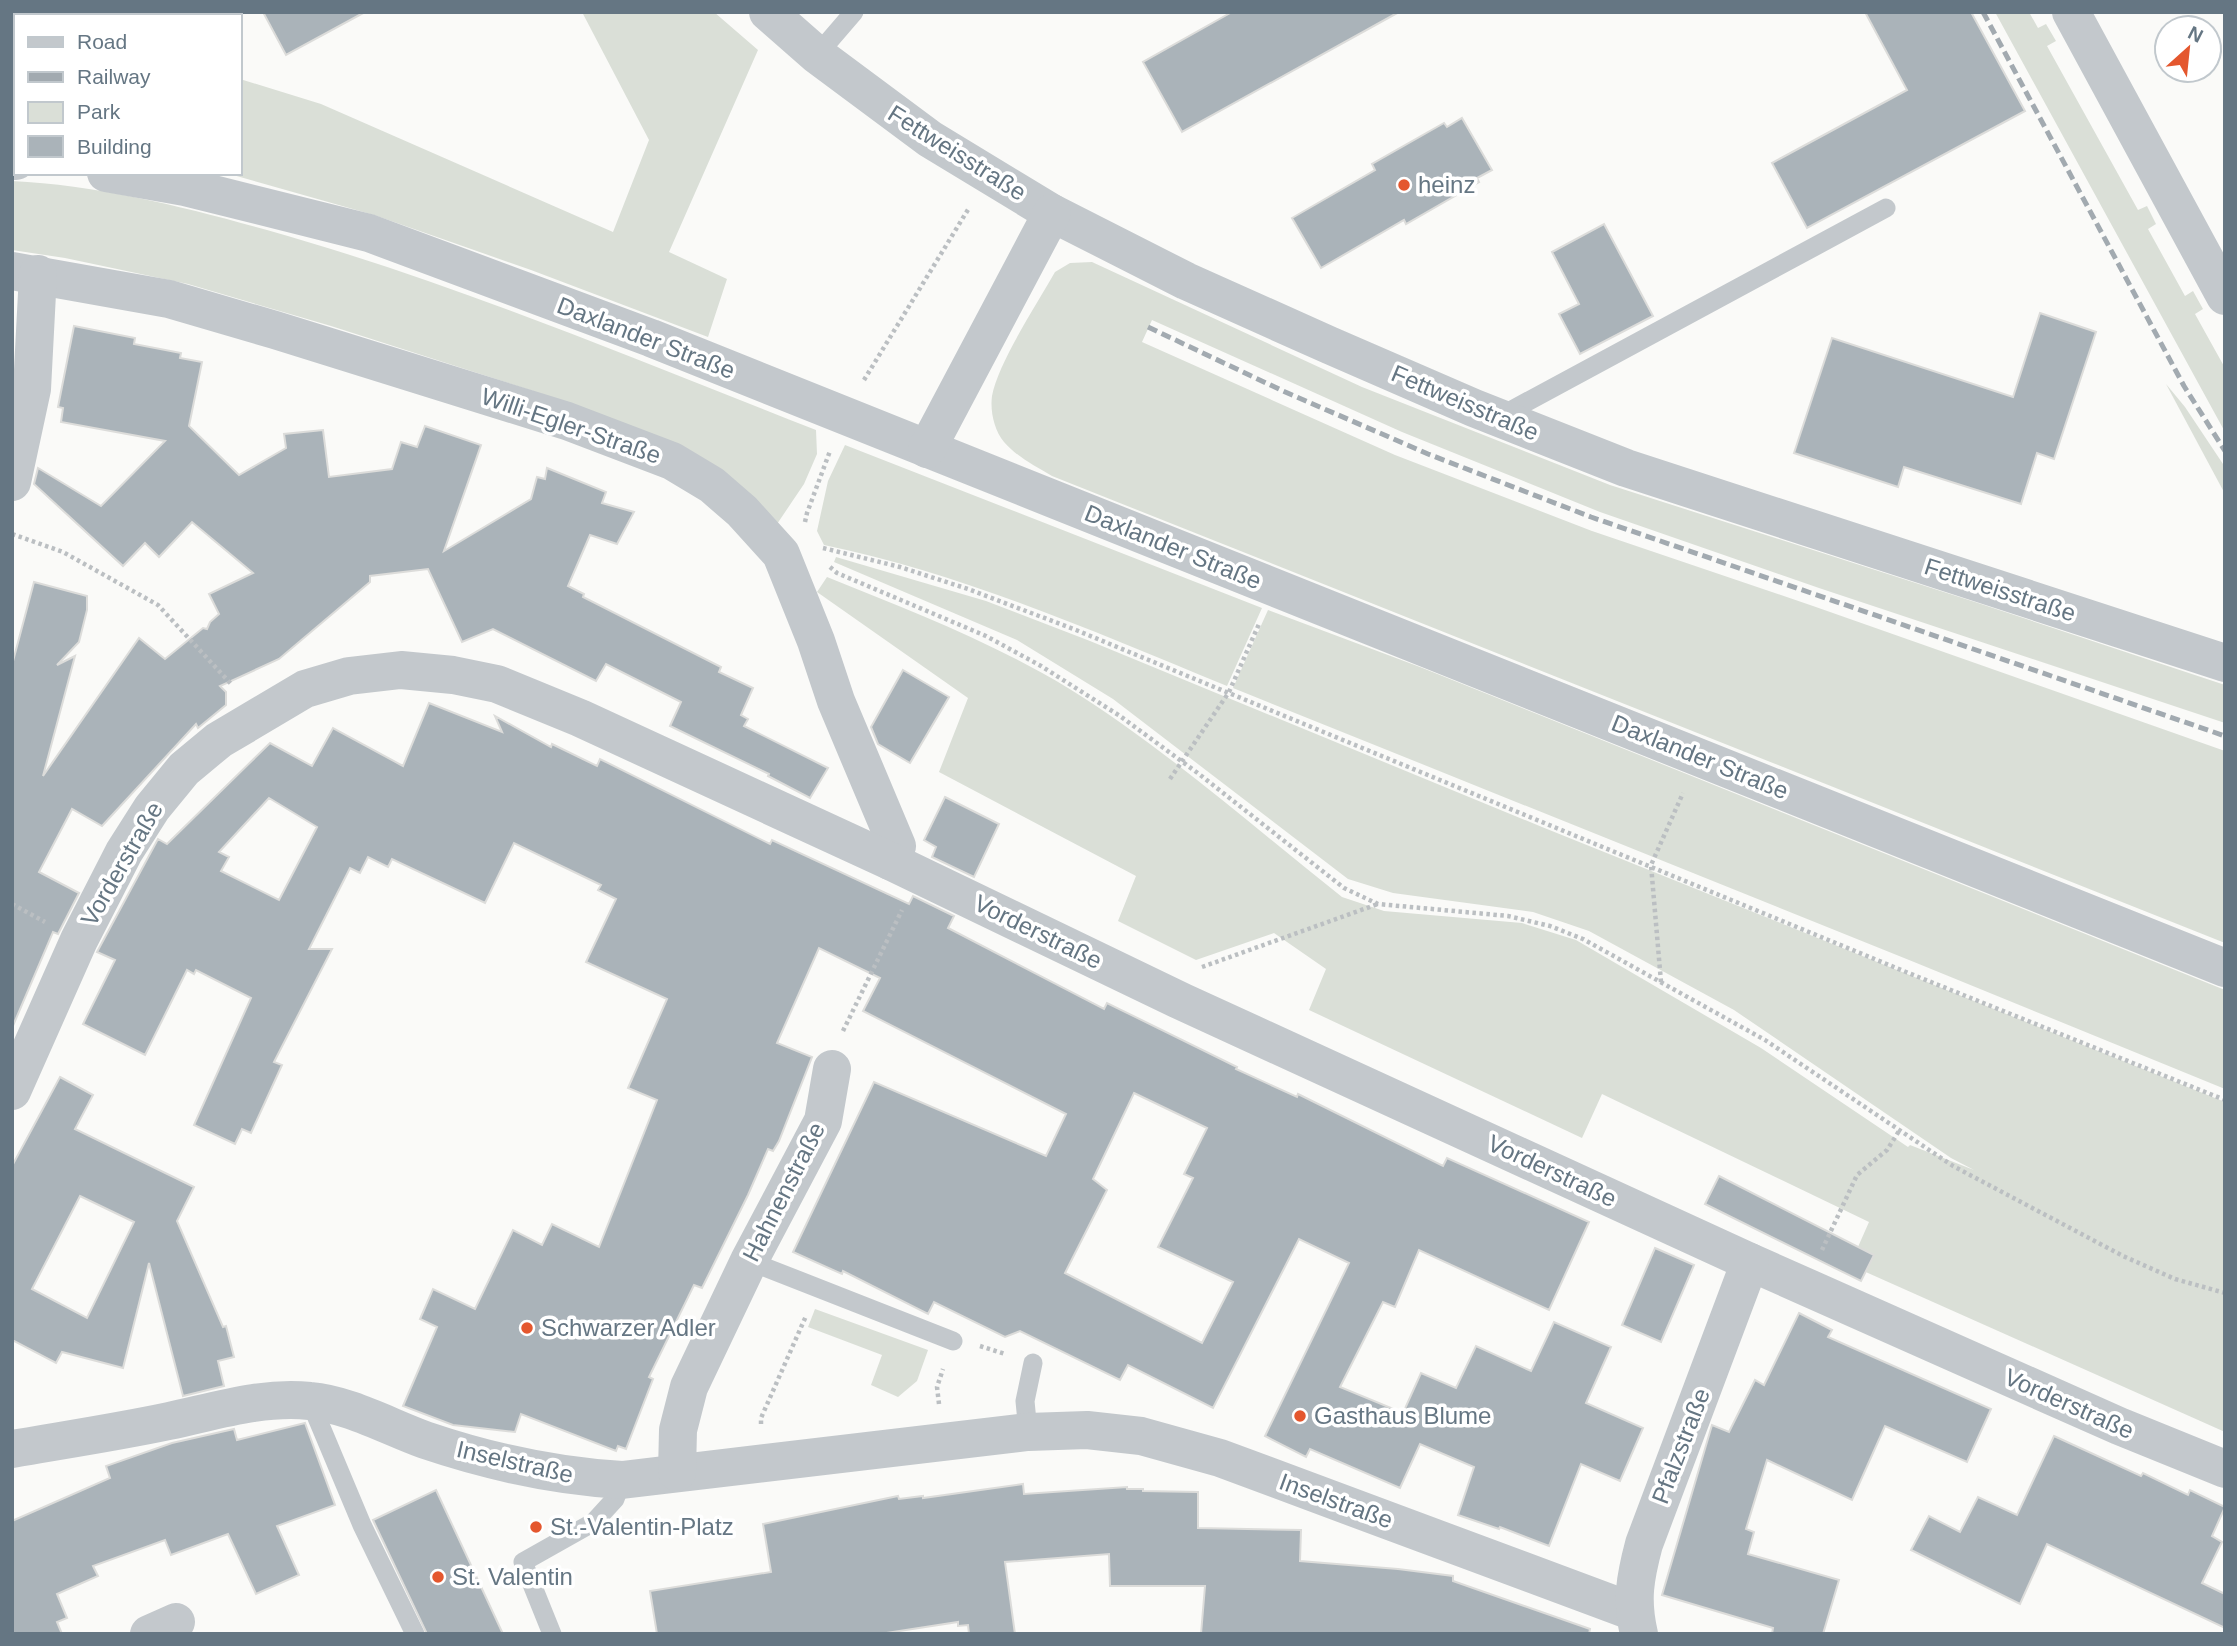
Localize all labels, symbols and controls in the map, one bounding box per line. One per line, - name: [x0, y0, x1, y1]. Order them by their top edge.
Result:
- legend: [14, 14, 242, 175]
- north arrow: [2153, 14, 2223, 84]
- text: N: [2185, 22, 2206, 47]
- text: Road: [77, 30, 127, 53]
- text: Railway: [77, 65, 151, 88]
- street label: Fettweisstraße: [883, 99, 1031, 206]
- text: Park: [77, 100, 121, 123]
- text: Building: [77, 135, 152, 158]
- place label: heinz: [1418, 171, 1475, 198]
- marker: heinz: [1396, 177, 1412, 193]
- street label: Daxlander Straße: [554, 291, 739, 384]
- street label: Fettweisstraße: [1387, 359, 1543, 446]
- street label: Willi-Egler-Straße: [478, 382, 664, 469]
- street label: Daxlander Straße: [1081, 499, 1265, 594]
- street label: Fettweisstraße: [1921, 552, 2079, 627]
- street label: Daxlander Straße: [1608, 709, 1792, 804]
- street label: Vorderstraße: [75, 797, 168, 931]
- street label: Vorderstraße: [970, 889, 1106, 974]
- street label: Hahnenstraße: [737, 1118, 830, 1266]
- street label: Vorderstraße: [1484, 1129, 1621, 1212]
- place label: Schwarzer Adler: [541, 1314, 716, 1341]
- marker: Schwarzer Adler: [519, 1320, 535, 1336]
- street label: Vorderstraße: [2000, 1363, 2138, 1444]
- street label: Pfalzstraße: [1646, 1384, 1715, 1507]
- place label: Gasthaus Blume: [1314, 1402, 1491, 1429]
- marker: Gasthaus Blume: [1292, 1408, 1308, 1424]
- street label: Inselstraße: [454, 1435, 576, 1488]
- street label: Inselstraße: [1276, 1468, 1397, 1534]
- place label: St.-Valentin-Platz: [550, 1513, 734, 1540]
- marker: St.-Valentin-Platz: [528, 1519, 544, 1535]
- place label: St. Valentin: [452, 1563, 573, 1590]
- marker: St. Valentin: [430, 1569, 446, 1585]

